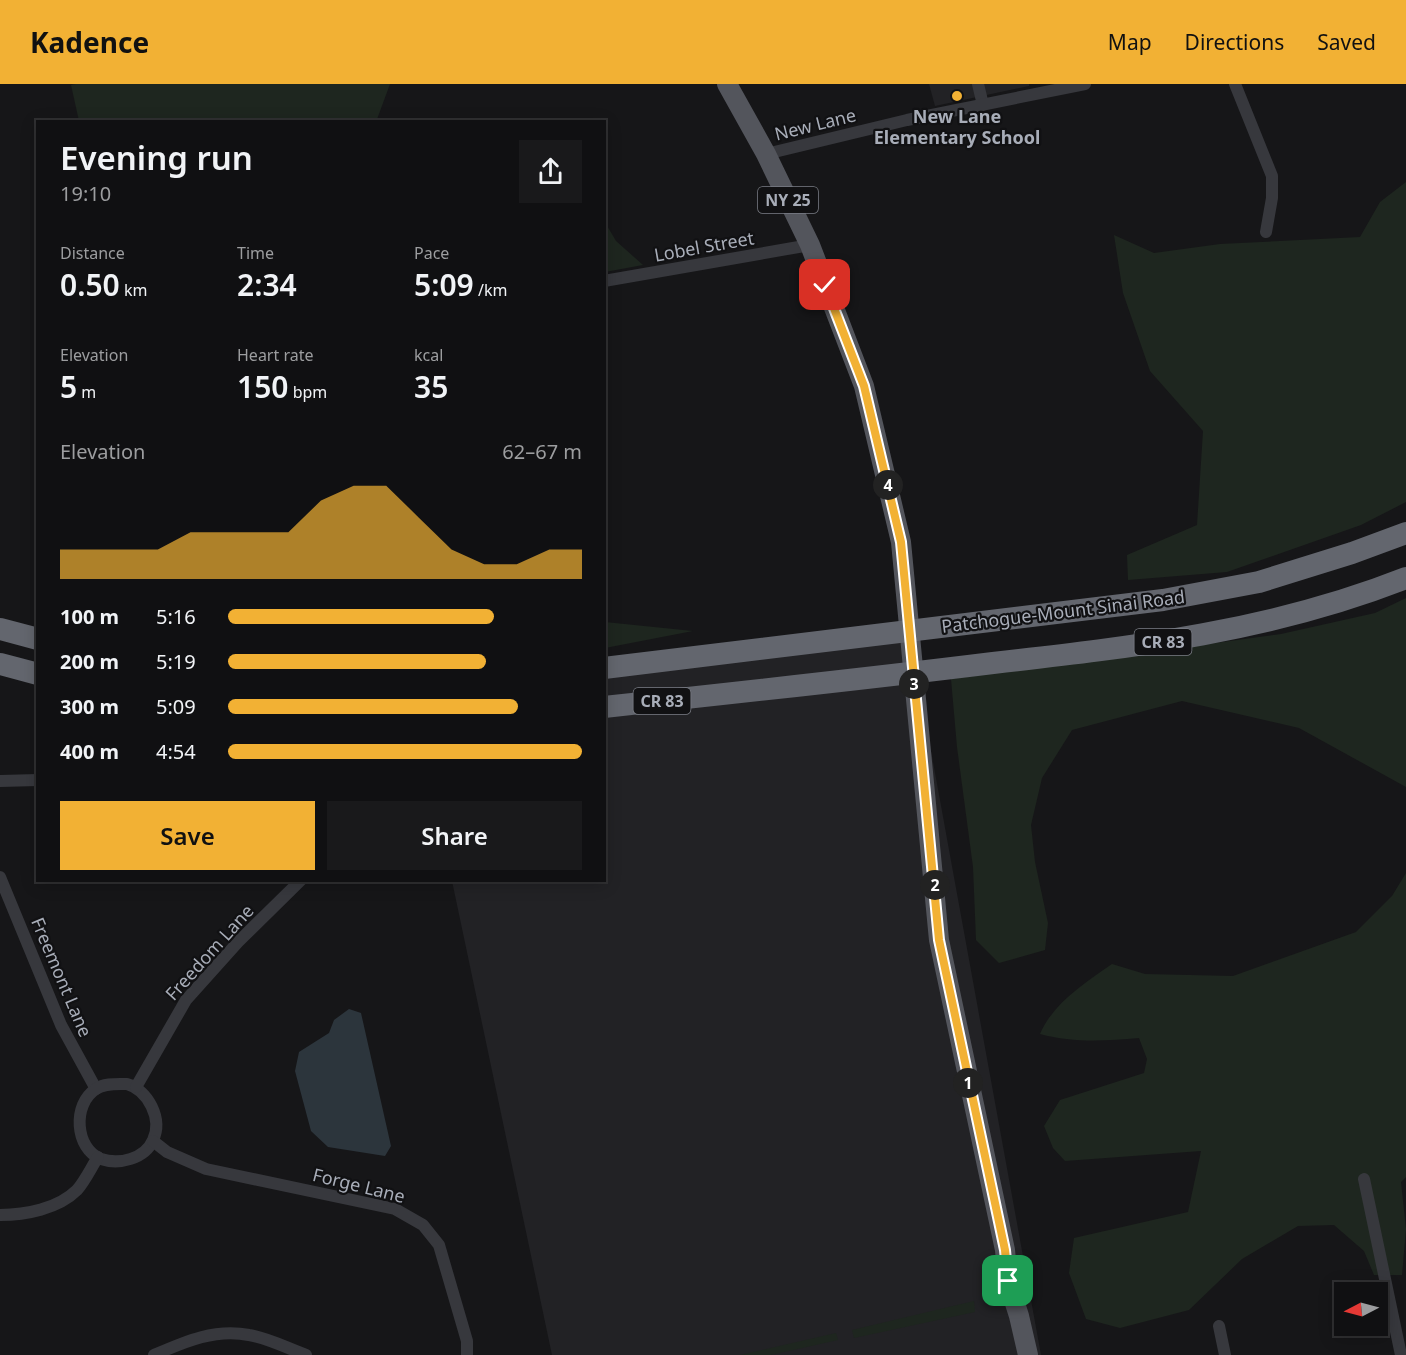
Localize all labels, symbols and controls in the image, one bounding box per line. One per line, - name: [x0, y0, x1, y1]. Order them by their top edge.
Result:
- text: Kadence: [30, 23, 149, 61]
- text: Map: [1108, 28, 1152, 56]
- text: Directions: [1185, 28, 1284, 56]
- text: Saved: [1317, 28, 1376, 56]
- marker: New Lane Elementary School: [950, 89, 964, 103]
- street label: New Lane: [772, 102, 858, 146]
- place label: New Lane Elementary School: [874, 104, 1040, 149]
- text: Evening run: [60, 135, 253, 180]
- button: share: [519, 140, 582, 203]
- text: 19:10: [60, 180, 111, 207]
- road number: NY 25: [758, 187, 818, 213]
- street label: Lobel Street: [652, 225, 756, 267]
- text: Distance: [60, 242, 125, 264]
- text: Time: [237, 242, 274, 264]
- text: Pace: [414, 242, 449, 264]
- pin: [799, 259, 850, 310]
- text: 0.50: [60, 264, 120, 305]
- text: 2:34: [237, 264, 297, 305]
- text: 5:09: [414, 264, 474, 305]
- icon: check: [808, 268, 841, 301]
- text: km: [120, 279, 147, 301]
- text: /km: [474, 279, 507, 301]
- text: Elevation: [60, 344, 128, 366]
- text: Heart rate: [237, 344, 313, 366]
- text: kcal: [414, 344, 443, 366]
- text: 5: [60, 366, 77, 407]
- text: 150: [237, 366, 288, 407]
- text: 35: [414, 366, 448, 407]
- text: m: [77, 381, 96, 403]
- text: bpm: [288, 381, 327, 403]
- text: Elevation: [60, 438, 145, 465]
- text: 62–67 m: [502, 438, 582, 465]
- pin: 4: [873, 470, 903, 500]
- text: 4: [883, 474, 893, 496]
- street label: Patchogue-Mount Sinai Road: [940, 584, 1186, 638]
- text: 100 m: [60, 603, 119, 630]
- text: 5:16: [156, 603, 196, 630]
- road number: CR 83: [1134, 629, 1192, 655]
- text: 200 m: [60, 648, 119, 675]
- text: 5:19: [156, 648, 196, 675]
- pin: 3: [899, 669, 929, 699]
- text: 3: [909, 673, 919, 695]
- road number: CR 83: [634, 688, 690, 714]
- text: 300 m: [60, 693, 119, 720]
- text: 5:09: [156, 693, 196, 720]
- text: 400 m: [60, 738, 119, 765]
- text: 4:54: [156, 738, 196, 765]
- button: Save: [60, 801, 315, 870]
- button: Share: [327, 801, 582, 870]
- pin: 2: [920, 870, 950, 900]
- text: 2: [930, 874, 940, 896]
- street label: Freedom Lane: [160, 899, 258, 1005]
- street label: Freemont Lane: [26, 914, 98, 1040]
- pin: 1: [953, 1068, 983, 1098]
- text: 1: [963, 1072, 973, 1094]
- street label: Forge Lane: [310, 1162, 408, 1208]
- pin: [982, 1255, 1033, 1306]
- icon: arrive: [991, 1264, 1024, 1297]
- north arrow: [1334, 1282, 1388, 1336]
- map controls: [1334, 1282, 1388, 1336]

